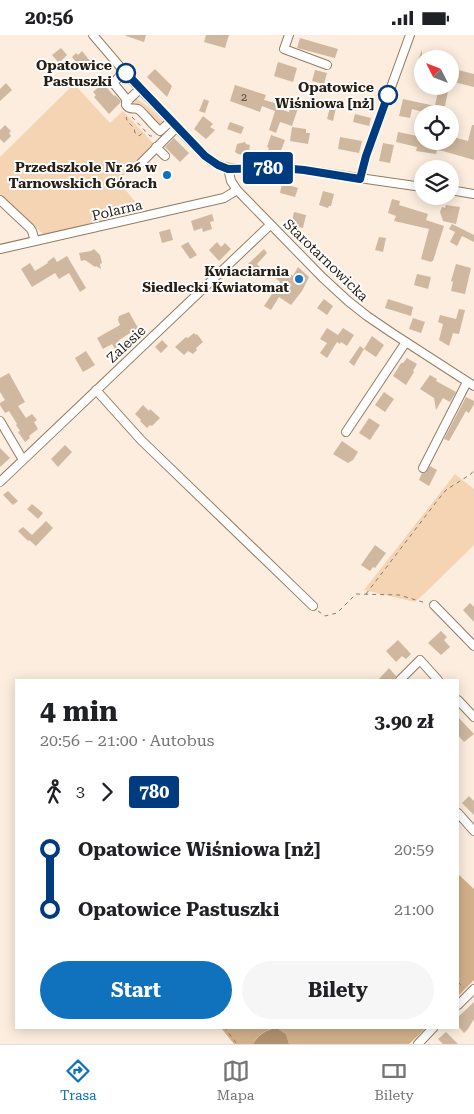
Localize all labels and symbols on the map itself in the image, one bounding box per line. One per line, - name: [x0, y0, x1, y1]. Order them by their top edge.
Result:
- north arrow: [414, 50, 459, 95]
- place label: Opatowice Pastuszki: [36, 57, 112, 89]
- marker: Opatowice Pastuszki: [116, 63, 136, 83]
- place label: Opatowice Wiśniowa [nż]: [275, 79, 374, 111]
- marker: Opatowice Wiśniowa [nż]: [378, 85, 398, 105]
- house number: 2: [241, 91, 247, 104]
- line badge: 780: [239, 152, 297, 184]
- place label: Przedszkole Nr 26 w Tarnowskich Górach: [9, 159, 158, 191]
- marker: Przedszkole Nr 26 w Tarnowskich Górach: [161, 169, 173, 181]
- street label: Polarna: [90, 196, 144, 224]
- street label: Starotarnowicka: [280, 216, 372, 305]
- place label: Kwiaciarnia Siedlecki Kwiatomat: [142, 263, 290, 295]
- marker: Kwiaciarnia Siedlecki Kwiatomat: [293, 273, 305, 285]
- street label: Zalesie: [103, 322, 149, 366]

